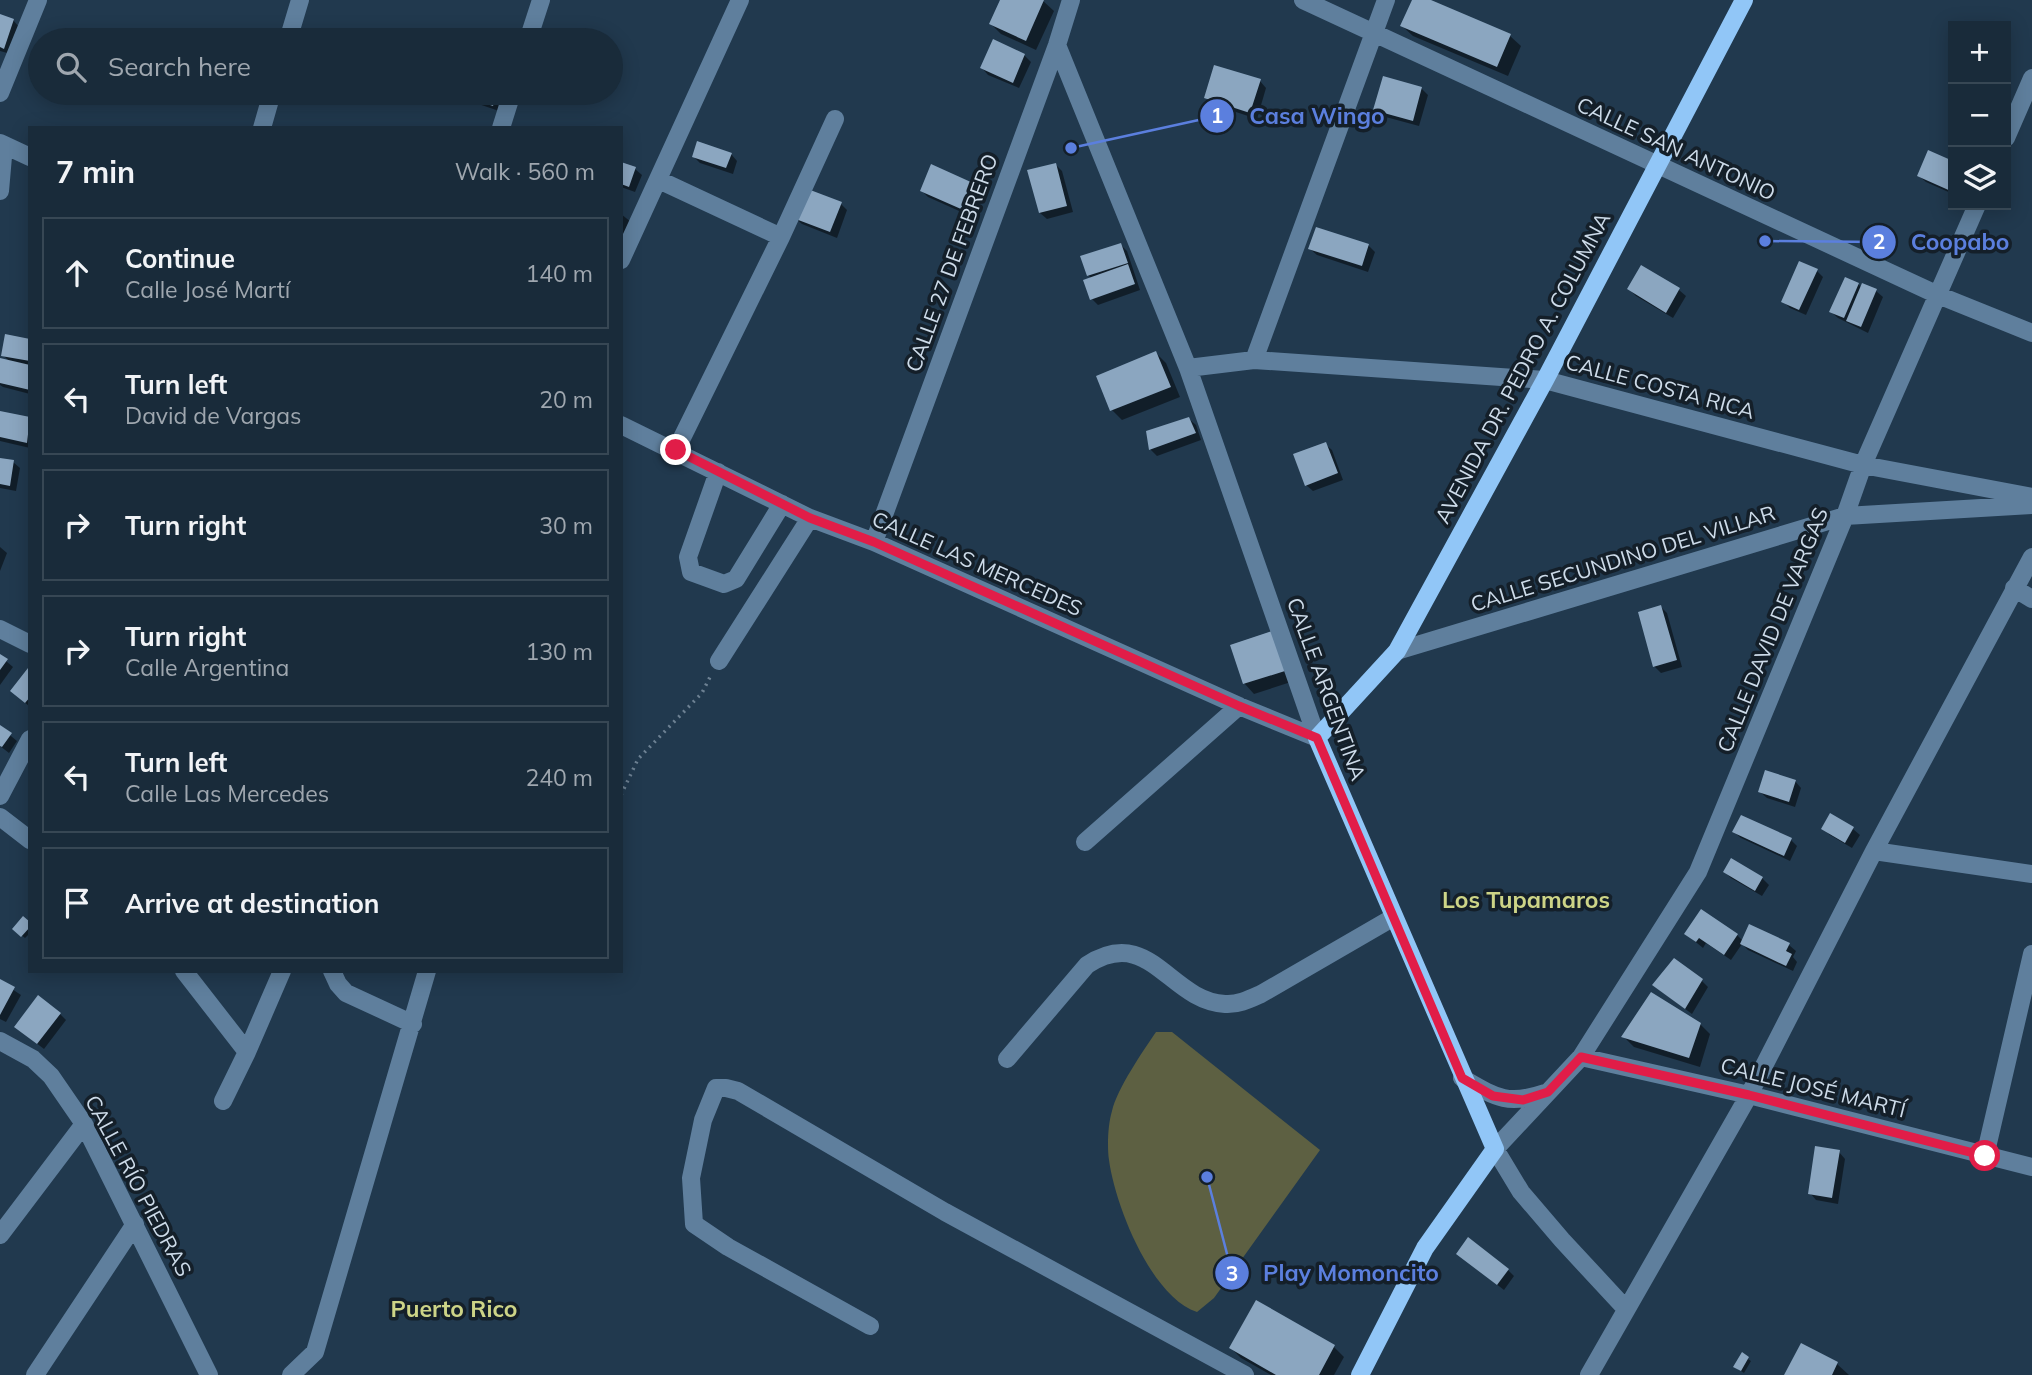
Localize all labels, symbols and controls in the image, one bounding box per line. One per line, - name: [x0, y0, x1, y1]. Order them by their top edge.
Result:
- map controls: [1948, 21, 2011, 210]
- button: +: [1948, 21, 2011, 84]
- search box: [28, 28, 623, 105]
- icon: search: [52, 48, 90, 86]
- text: Search here: [108, 50, 251, 83]
- button: −: [1948, 84, 2011, 147]
- street label: CALLE SAN ANTONIO: [1573, 91, 1780, 206]
- callout: Casa Wingo: [1200, 94, 1398, 138]
- text: Casa Wingo: [1249, 101, 1385, 130]
- text: 1: [1211, 102, 1223, 128]
- button: layers: [1948, 147, 2011, 210]
- street label: CALLE 27 DE FEBRERO: [899, 150, 1003, 375]
- text: 7 min: [56, 153, 135, 191]
- text: Walk · 560 m: [455, 157, 595, 186]
- street label: AVENIDA DR. PEDRO A. COLUMNA: [1429, 207, 1616, 528]
- callout: Coopabo: [1861, 220, 2023, 264]
- text: Coopabo: [1911, 227, 2009, 256]
- text: 2: [1873, 228, 1885, 254]
- text: Continue: [125, 242, 235, 275]
- icon: ahead: [58, 254, 96, 292]
- text: 140 m: [525, 259, 593, 288]
- text: Calle José Martí: [125, 275, 290, 304]
- street label: CALLE COSTA RICA: [1563, 348, 1758, 424]
- text: Turn left: [125, 368, 227, 401]
- icon: left: [58, 380, 96, 418]
- text: 20 m: [539, 385, 593, 414]
- text: David de Vargas: [125, 401, 302, 430]
- route end: [660, 434, 691, 465]
- street label: CALLE SECUNDINO DEL VILLAR: [1467, 499, 1778, 617]
- street label: CALLE DAVID DE VARGAS: [1711, 503, 1833, 756]
- street label: CALLE LAS MERCEDES: [868, 505, 1087, 621]
- icon: right: [58, 506, 96, 544]
- text: Turn right: [125, 509, 246, 542]
- text: 30 m: [539, 511, 593, 540]
- street label: CALLE ARGENTINA: [1282, 594, 1372, 784]
- text: Turn right: [125, 620, 246, 653]
- icon: right: [58, 632, 96, 670]
- text: 130 m: [525, 637, 593, 666]
- text: Calle Argentina: [125, 653, 289, 682]
- text: Turn left: [125, 746, 227, 779]
- icon: left: [58, 758, 96, 796]
- text: 240 m: [525, 763, 593, 792]
- text: Calle Las Mercedes: [125, 779, 329, 808]
- icon: arrive: [58, 884, 96, 922]
- district label: Los Tupamaros: [1442, 885, 1610, 914]
- text: Arrive at destination: [125, 887, 380, 920]
- street label: CALLE JOSÉ MARTÍ: [1718, 1051, 1910, 1123]
- street label: CALLE RÍO PIEDRAS: [80, 1090, 198, 1281]
- route start: [1969, 1140, 2000, 1171]
- callout: Play Momoncito: [1214, 1251, 1453, 1295]
- text: Play Momoncito: [1263, 1258, 1439, 1287]
- text: 3: [1226, 1260, 1238, 1286]
- district label: Puerto Rico: [391, 1294, 517, 1323]

